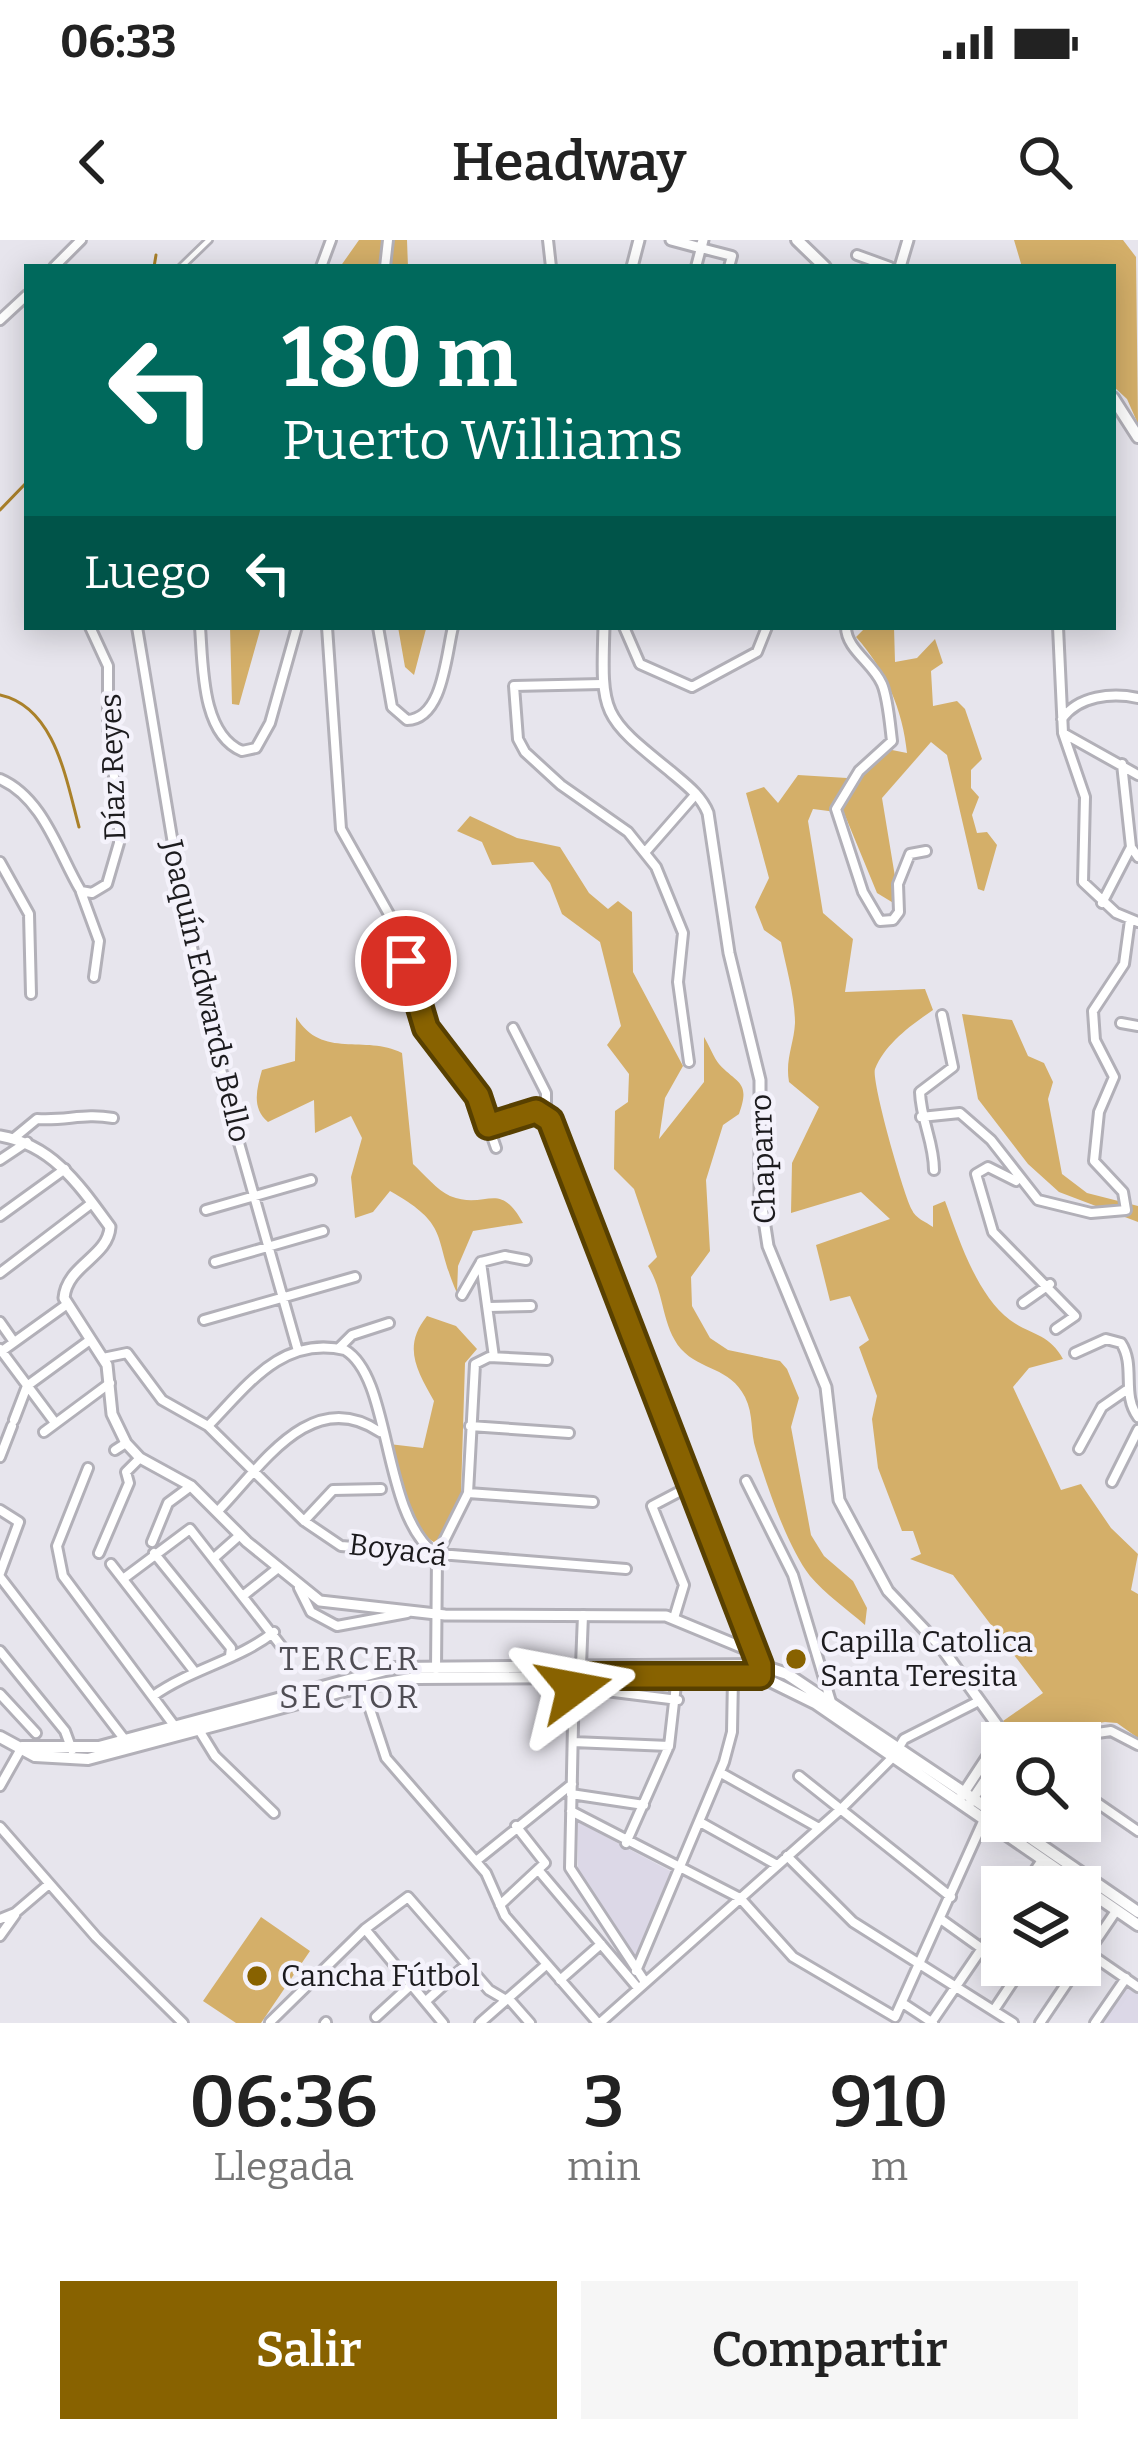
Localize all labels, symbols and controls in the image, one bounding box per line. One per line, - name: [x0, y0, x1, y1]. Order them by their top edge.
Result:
- text: 06:33: [60, 15, 177, 69]
- icon: back: [60, 129, 126, 195]
- icon: search: [1012, 129, 1078, 195]
- text: Headway: [452, 130, 686, 194]
- text: 180 m: [282, 307, 517, 408]
- icon: left: [84, 312, 240, 468]
- text: Puerto Williams: [282, 409, 683, 473]
- icon: left: [235, 540, 301, 606]
- text: Luego: [84, 546, 211, 600]
- street label: Díaz Reyes: [92, 693, 134, 841]
- street label: Joaquín Edwards Bello: [153, 835, 258, 1146]
- pin: [355, 910, 457, 1012]
- icon: arrive: [373, 928, 439, 994]
- street label: Chaparro: [743, 1093, 783, 1225]
- street label: Boyacá: [347, 1526, 449, 1574]
- place label: Capilla Catolica Santa Teresita: [820, 1624, 1033, 1694]
- position arrow: [511, 1625, 637, 1751]
- district label: TERCER SECTOR: [279, 1639, 421, 1717]
- marker: Capilla Catolica Santa Teresita: [783, 1646, 809, 1672]
- map controls: [981, 1722, 1101, 1986]
- button: search: [981, 1722, 1101, 1842]
- button: layers: [981, 1866, 1101, 1986]
- place label: Cancha Fútbol: [281, 1958, 480, 1994]
- marker: Cancha Fútbol: [244, 1963, 270, 1989]
- text: 06:36: [189, 2059, 378, 2145]
- text: 3: [583, 2059, 625, 2145]
- text: 910: [830, 2059, 949, 2145]
- text: Llegada: [213, 2144, 354, 2190]
- text: min: [567, 2144, 641, 2190]
- text: m: [871, 2144, 908, 2190]
- button: Salir: [60, 2281, 557, 2419]
- button: Compartir: [581, 2281, 1078, 2419]

